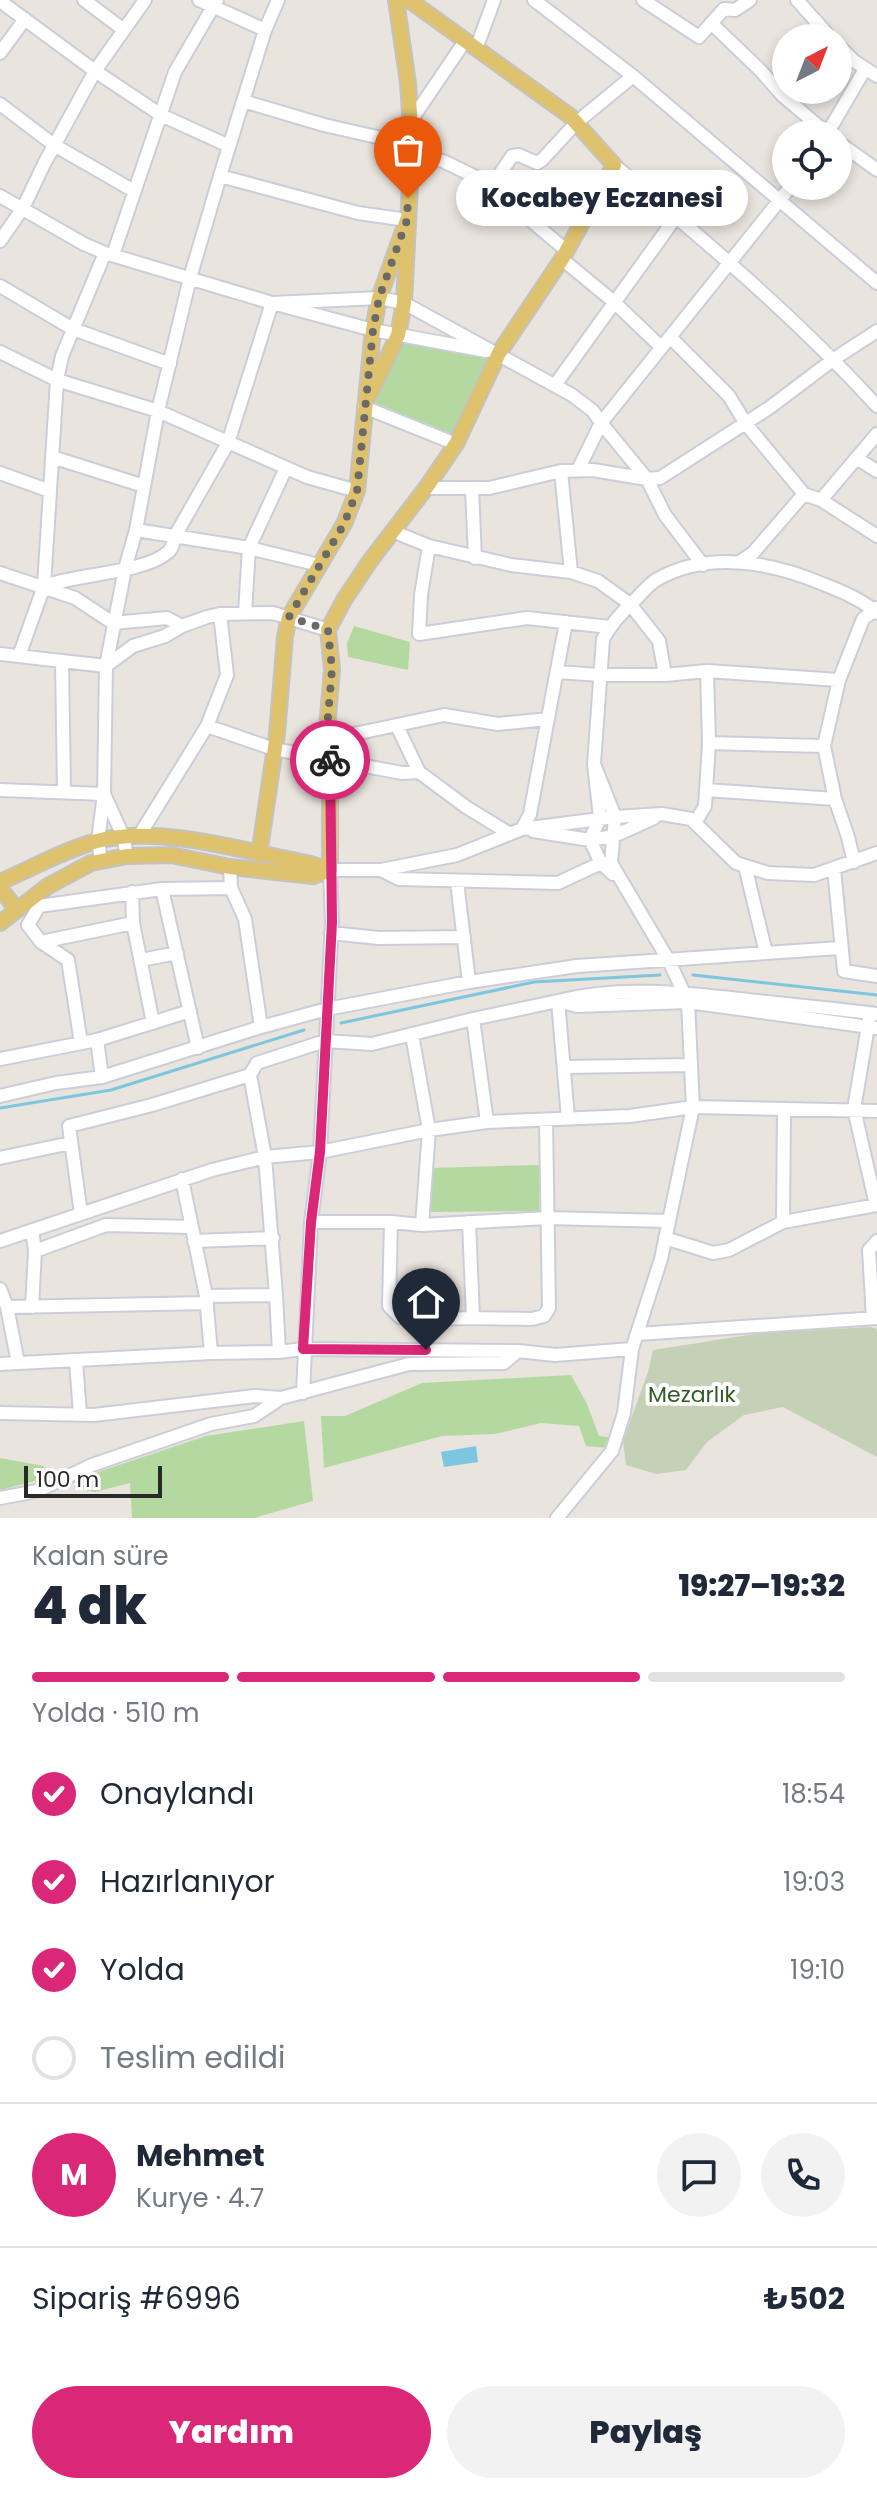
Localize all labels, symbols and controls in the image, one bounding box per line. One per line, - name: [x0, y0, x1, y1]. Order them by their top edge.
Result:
- north arrow: [772, 24, 852, 104]
- map controls: [772, 24, 852, 200]
- pin: [374, 116, 442, 198]
- button: locate: [772, 120, 852, 200]
- icon: bag: [386, 128, 430, 172]
- callout: Kocabey Eczanesi: [456, 170, 748, 226]
- text: Kocabey Eczanesi: [481, 180, 723, 216]
- courier: [290, 720, 370, 800]
- icon: bike: [308, 738, 352, 782]
- pin: [392, 1268, 460, 1350]
- icon: home: [404, 1280, 448, 1324]
- park label: Mezarlık: [648, 1379, 737, 1410]
- scale bar: [24, 1462, 162, 1498]
- text: 100 m: [36, 1464, 99, 1495]
- text: Kalan süre: [32, 1538, 169, 1574]
- text: 19:27–19:32: [679, 1564, 845, 1607]
- text: 4 dk: [32, 1569, 147, 1642]
- text: Yolda · 510 m: [32, 1695, 199, 1731]
- icon: check: [32, 1772, 76, 1816]
- text: Onaylandı: [100, 1772, 254, 1815]
- text: 18:54: [782, 1776, 845, 1812]
- icon: check: [32, 1860, 76, 1904]
- text: Hazırlanıyor: [100, 1860, 275, 1903]
- text: 19:03: [783, 1864, 845, 1900]
- icon: check: [32, 1948, 76, 1992]
- text: Yolda: [100, 1948, 185, 1991]
- text: 19:10: [790, 1952, 845, 1988]
- text: Teslim edildi: [100, 2036, 285, 2079]
- button: chat: [657, 2133, 741, 2217]
- button: phone: [761, 2133, 845, 2217]
- text: Mehmet: [136, 2134, 265, 2177]
- text: M: [60, 2153, 88, 2196]
- text: Kurye · 4.7: [136, 2180, 264, 2216]
- text: Sipariş #6996: [32, 2277, 241, 2320]
- text: ₺502: [764, 2277, 845, 2320]
- button: Yardım: [32, 2386, 431, 2478]
- button: Paylaş: [447, 2386, 845, 2478]

